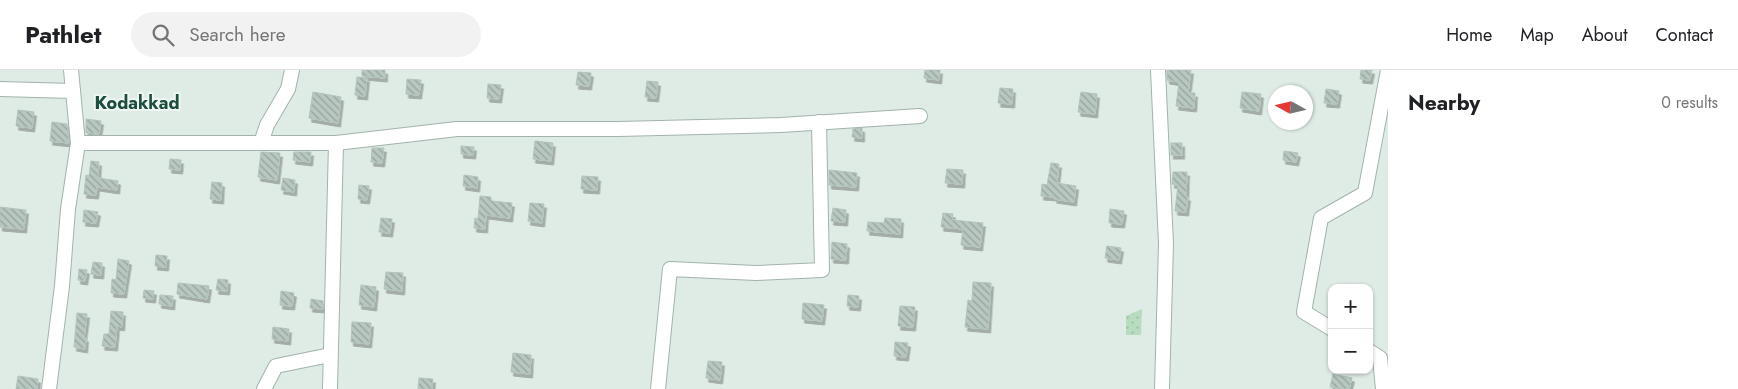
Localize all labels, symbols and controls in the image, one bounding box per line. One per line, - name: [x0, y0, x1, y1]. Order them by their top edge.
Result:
- search box: [131, 12, 481, 57]
- text: Pathlet: [25, 17, 101, 52]
- icon: search: [149, 21, 177, 49]
- text: Search here: [189, 21, 285, 48]
- text: Home: [1446, 22, 1492, 48]
- text: Map: [1520, 22, 1554, 48]
- text: About: [1582, 22, 1627, 48]
- text: Contact: [1655, 22, 1713, 48]
- north arrow: [1268, 85, 1313, 130]
- text: Nearby: [1408, 88, 1480, 118]
- district label: Kodakkad: [94, 90, 180, 116]
- text: 0 results: [1661, 91, 1718, 114]
- map controls: [1328, 284, 1373, 374]
- button: +: [1328, 284, 1373, 329]
- button: −: [1328, 329, 1373, 374]

